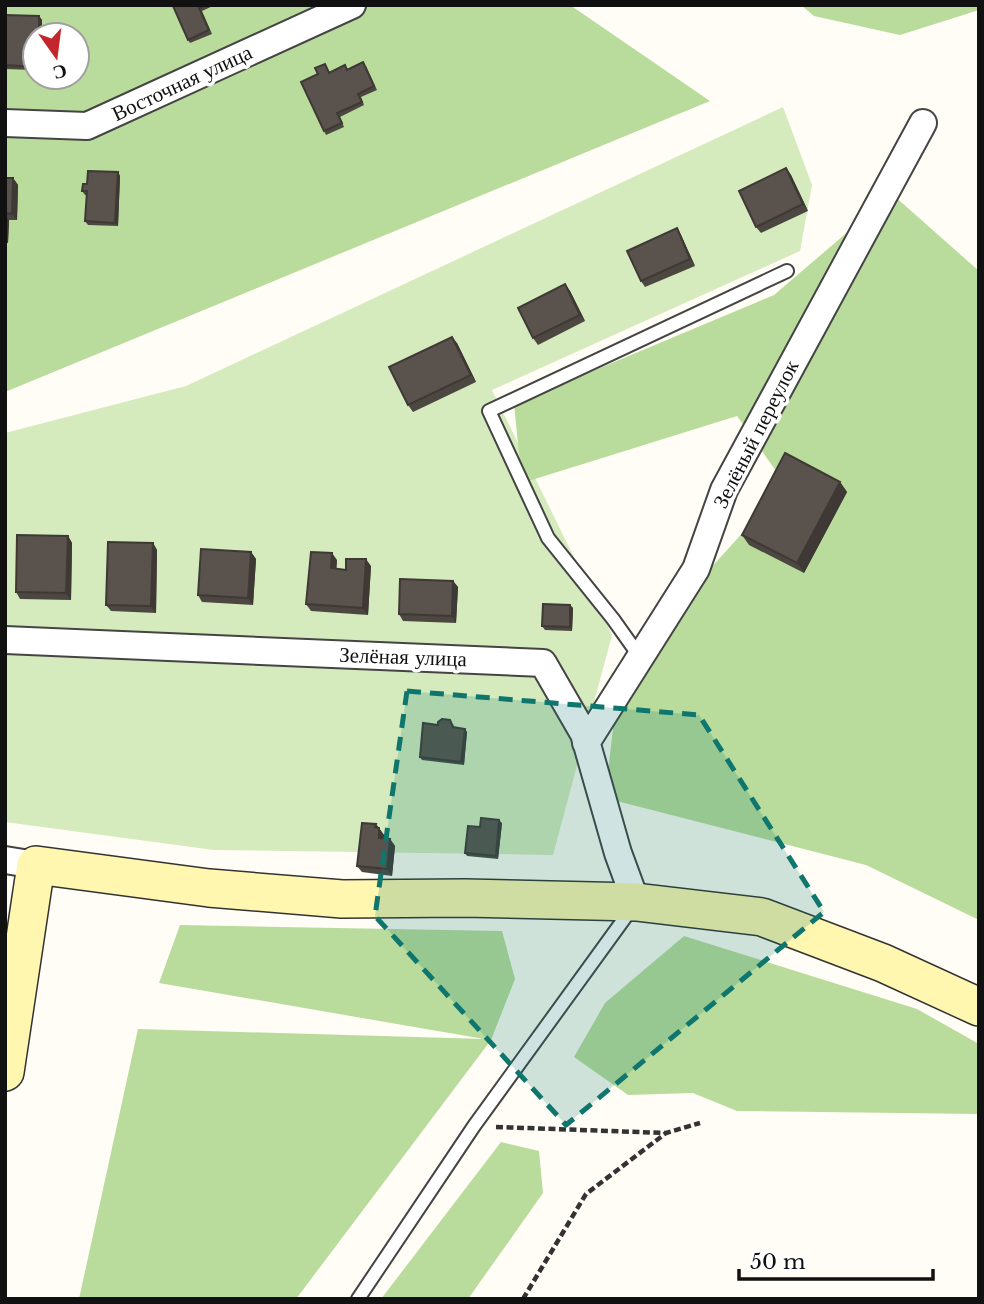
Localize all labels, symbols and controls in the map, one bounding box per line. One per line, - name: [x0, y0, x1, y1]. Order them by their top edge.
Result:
- north arrow: [21, 21, 91, 91]
- street label: Восточная улица: [108, 39, 257, 127]
- text: С: [51, 59, 69, 85]
- street label: Зелёный переулок: [707, 355, 805, 512]
- street label: Зелёная улица: [339, 642, 468, 672]
- scale bar: [739, 1238, 933, 1282]
- text: 50 m: [750, 1249, 806, 1275]

